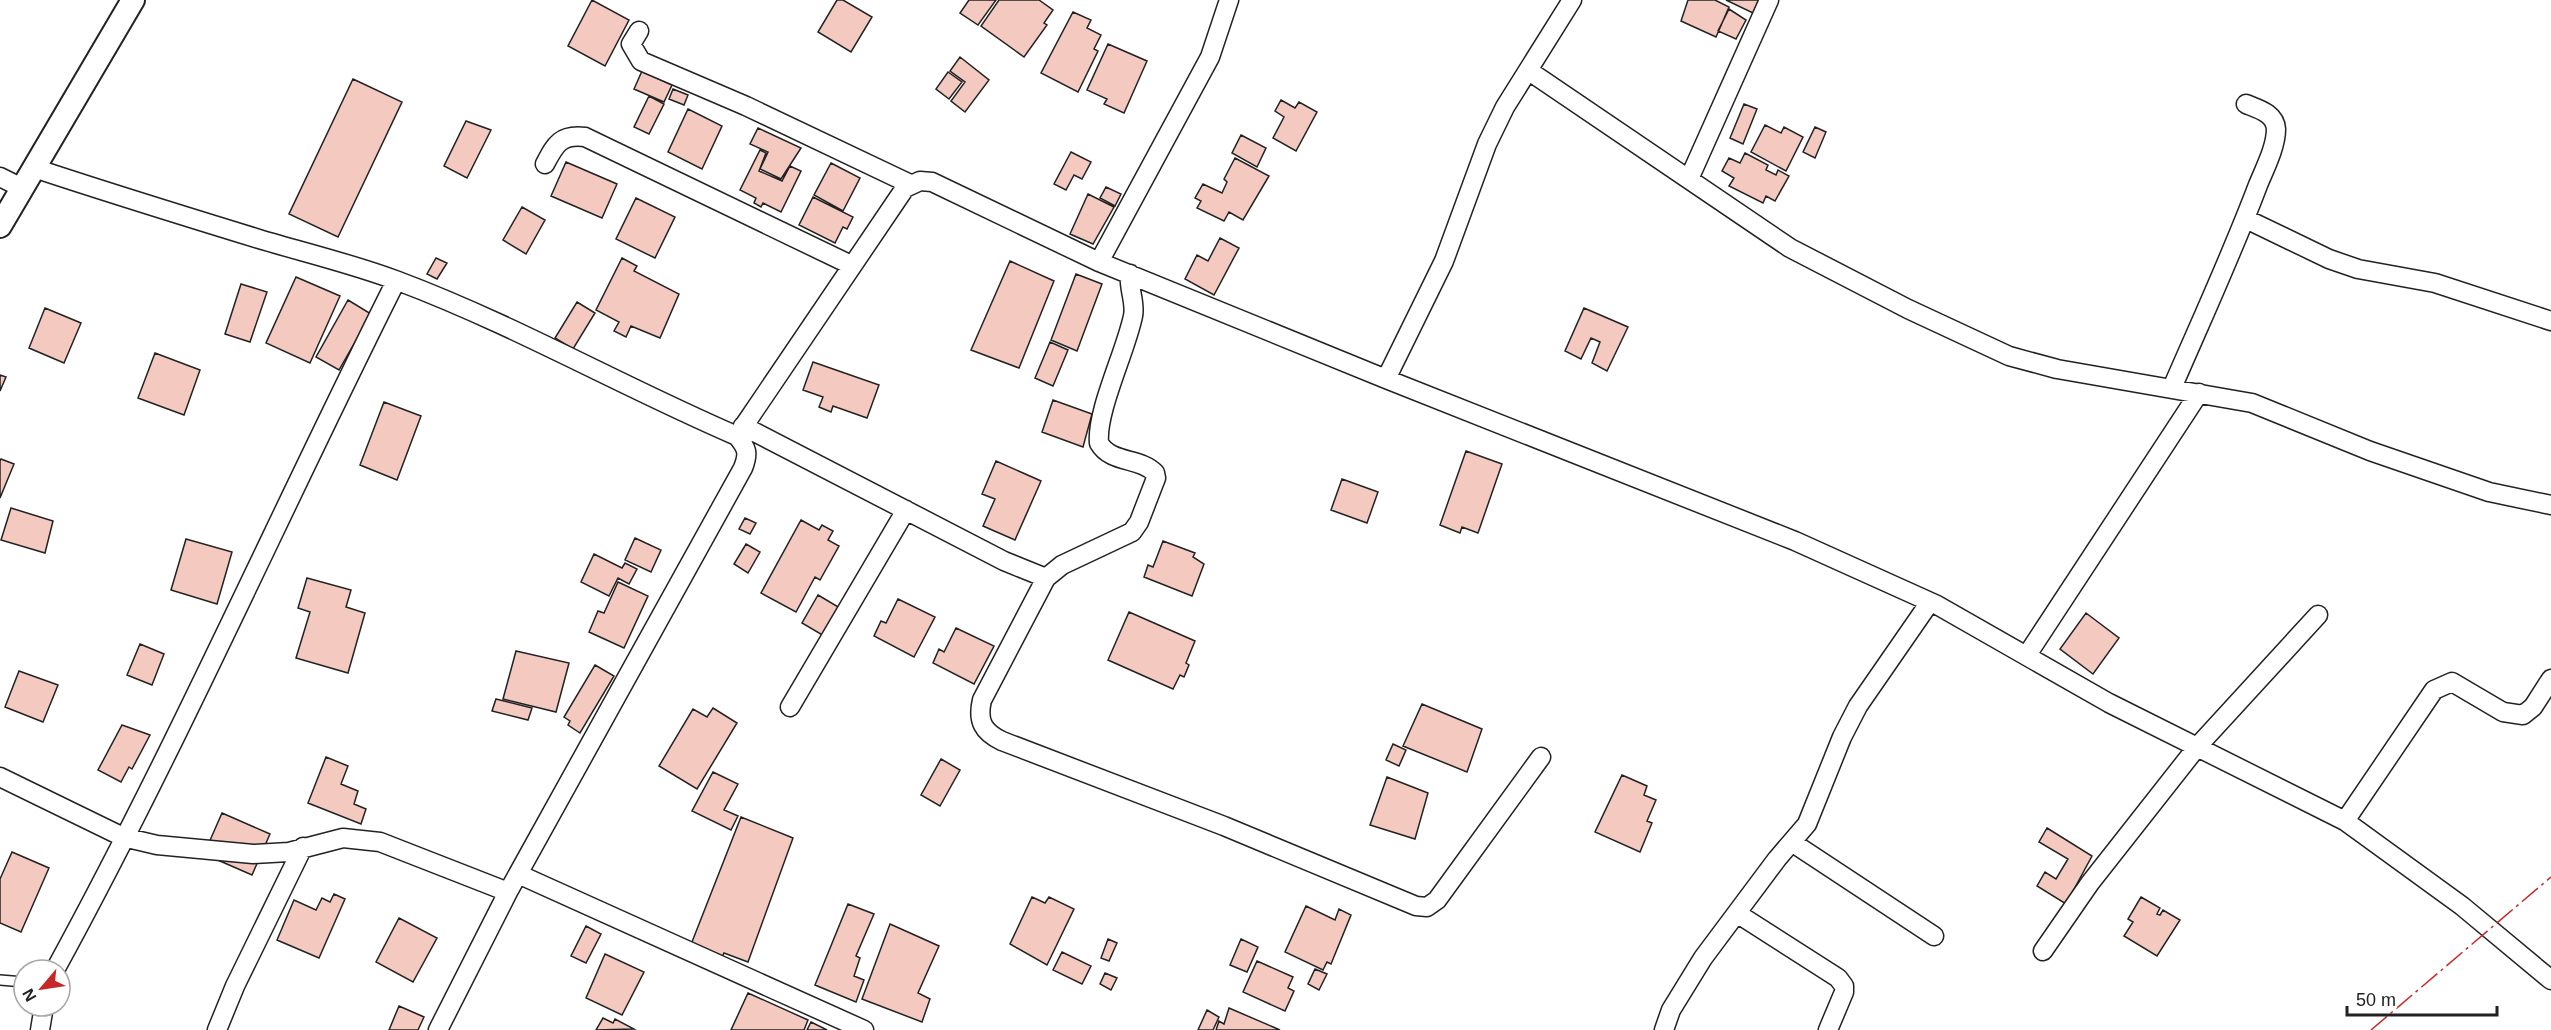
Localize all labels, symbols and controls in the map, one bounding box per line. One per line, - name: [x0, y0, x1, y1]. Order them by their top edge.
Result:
- north arrow: [12, 958, 72, 1018]
- scale bar: [2347, 979, 2497, 1017]
- text: N: [19, 986, 40, 1004]
- text: 50 m: [2356, 990, 2396, 1010]

